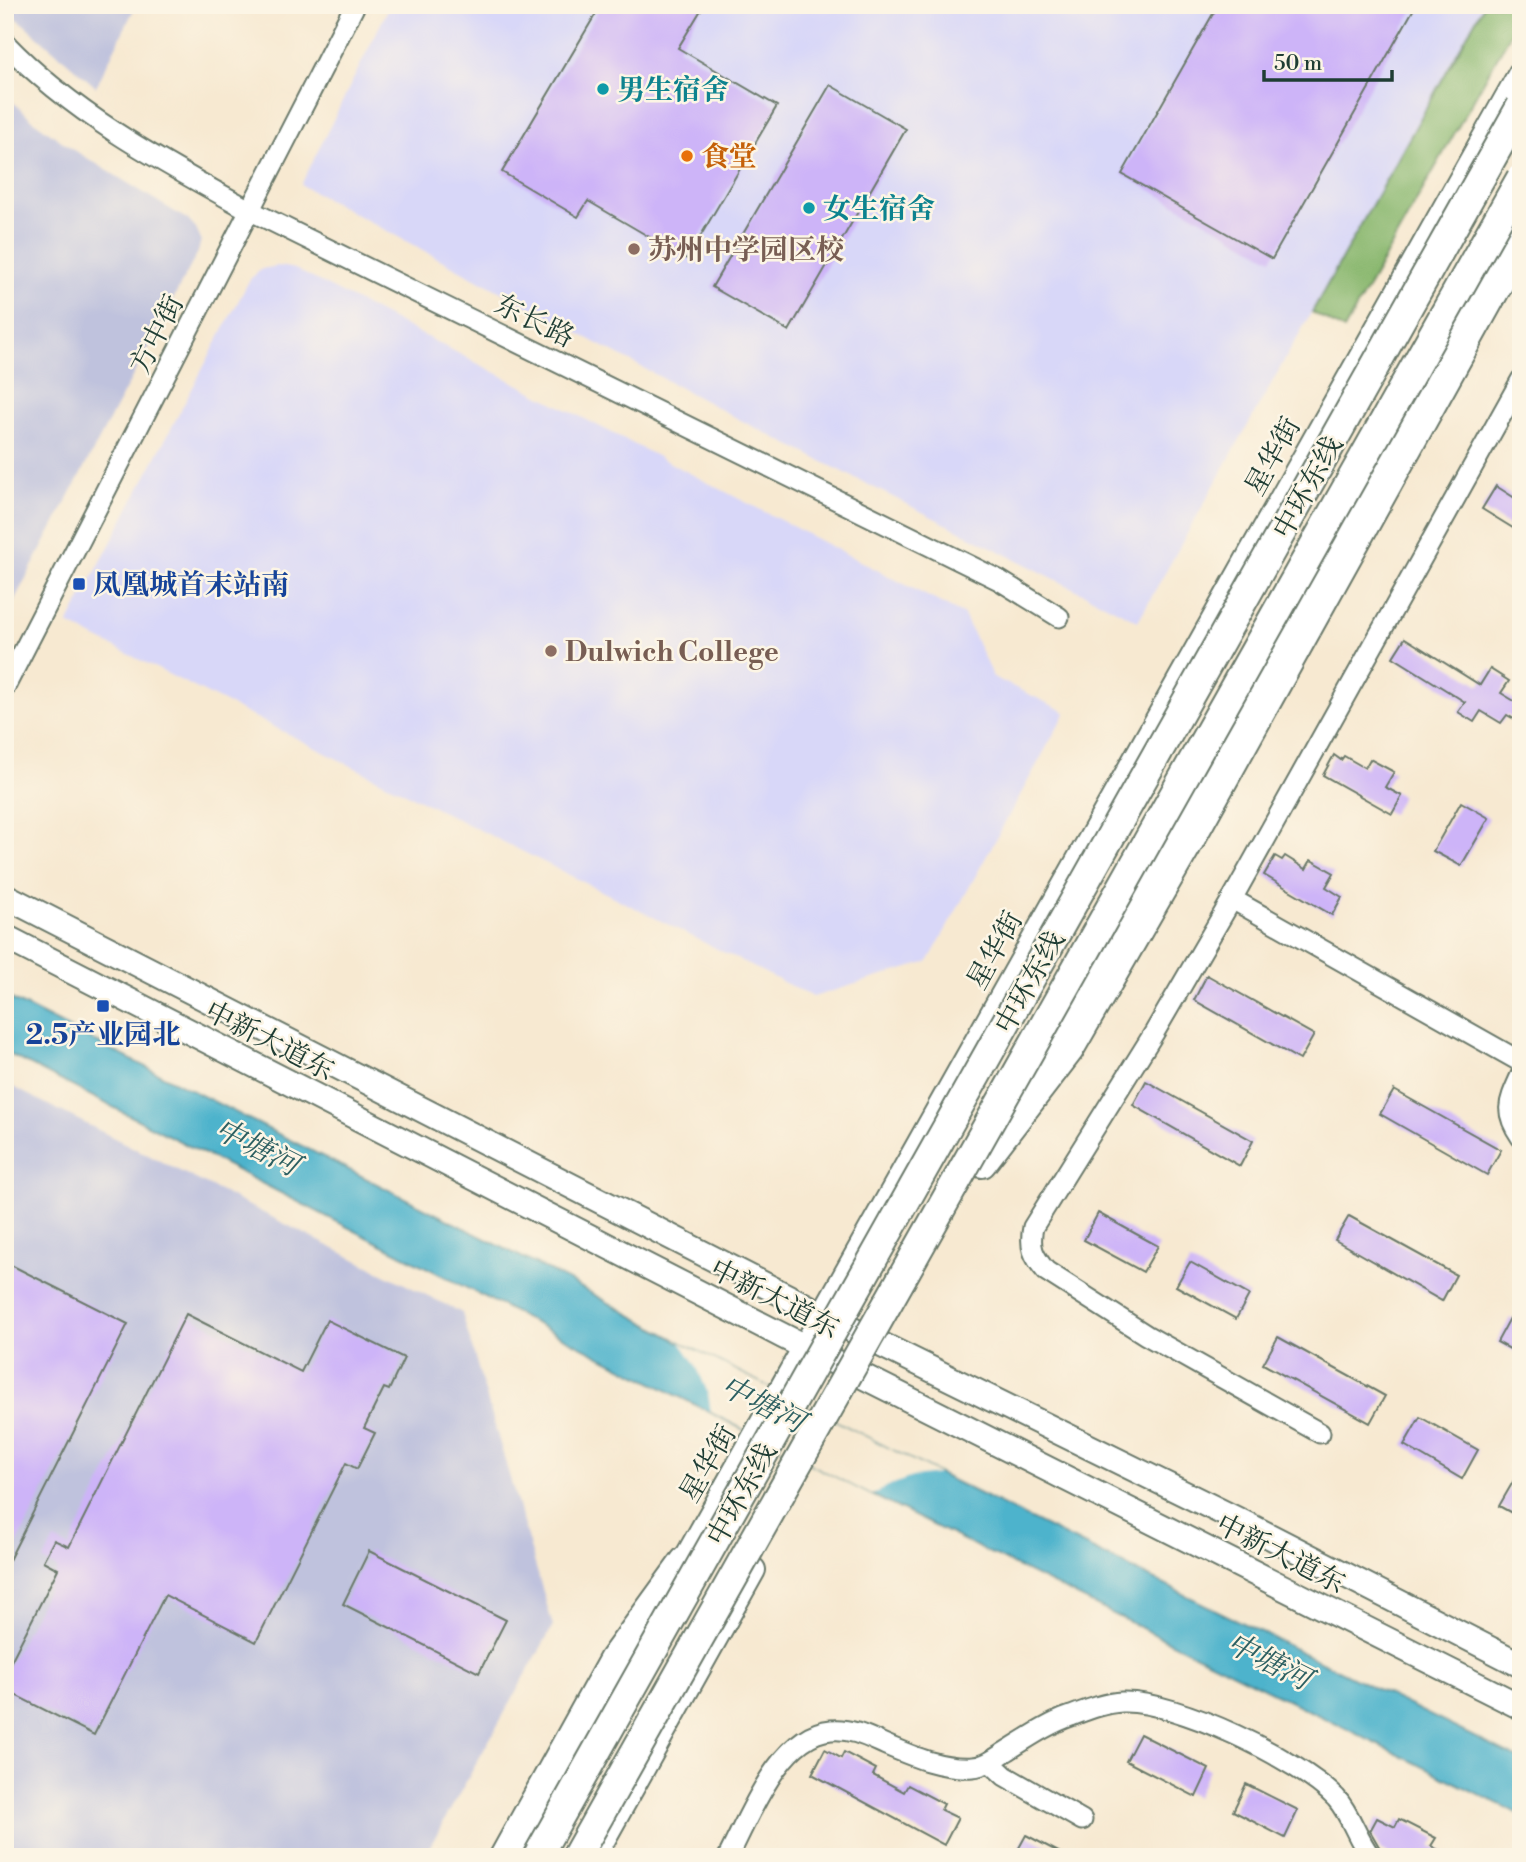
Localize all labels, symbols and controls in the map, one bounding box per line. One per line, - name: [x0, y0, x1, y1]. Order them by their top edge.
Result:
- scale bar: [1264, 38, 1391, 82]
- text: 50 m: [1274, 51, 1322, 77]
- place label: 男生宿舍: [617, 73, 729, 108]
- marker: 男生宿舍: [595, 81, 611, 97]
- place label: 食堂: [701, 140, 757, 175]
- marker: 食堂: [679, 148, 695, 164]
- place label: 女生宿舍: [823, 192, 935, 227]
- marker: 女生宿舍: [801, 200, 817, 216]
- place label: 苏州中学园区校: [648, 233, 844, 268]
- marker: 苏州中学园区校: [626, 241, 642, 257]
- street label: 东长路: [489, 287, 580, 355]
- street label: 方中街: [123, 289, 192, 380]
- street label: 星华街: [1238, 412, 1309, 502]
- street label: 中环东线: [1266, 430, 1351, 545]
- place label: 凤凰城首末站南: [93, 568, 289, 603]
- marker: 凤凰城首末站南: [71, 576, 87, 592]
- place label: Dulwich College: [565, 635, 779, 670]
- marker: Dulwich College: [543, 643, 559, 659]
- street label: 星华街: [960, 906, 1031, 996]
- street label: 中环东线: [988, 925, 1073, 1040]
- street label: 中新大道东: [199, 994, 340, 1089]
- marker: 2.5产业园北: [95, 998, 111, 1014]
- place label: 2.5产业园北: [26, 1018, 180, 1053]
- water label: 中塘河: [208, 1111, 310, 1188]
- street label: 中新大道东: [704, 1252, 845, 1347]
- water label: 中塘河: [714, 1368, 816, 1445]
- street label: 星华街: [672, 1419, 744, 1509]
- street label: 中环东线: [700, 1437, 785, 1552]
- street label: 中新大道东: [1210, 1507, 1351, 1602]
- water label: 中塘河: [1220, 1625, 1322, 1702]

